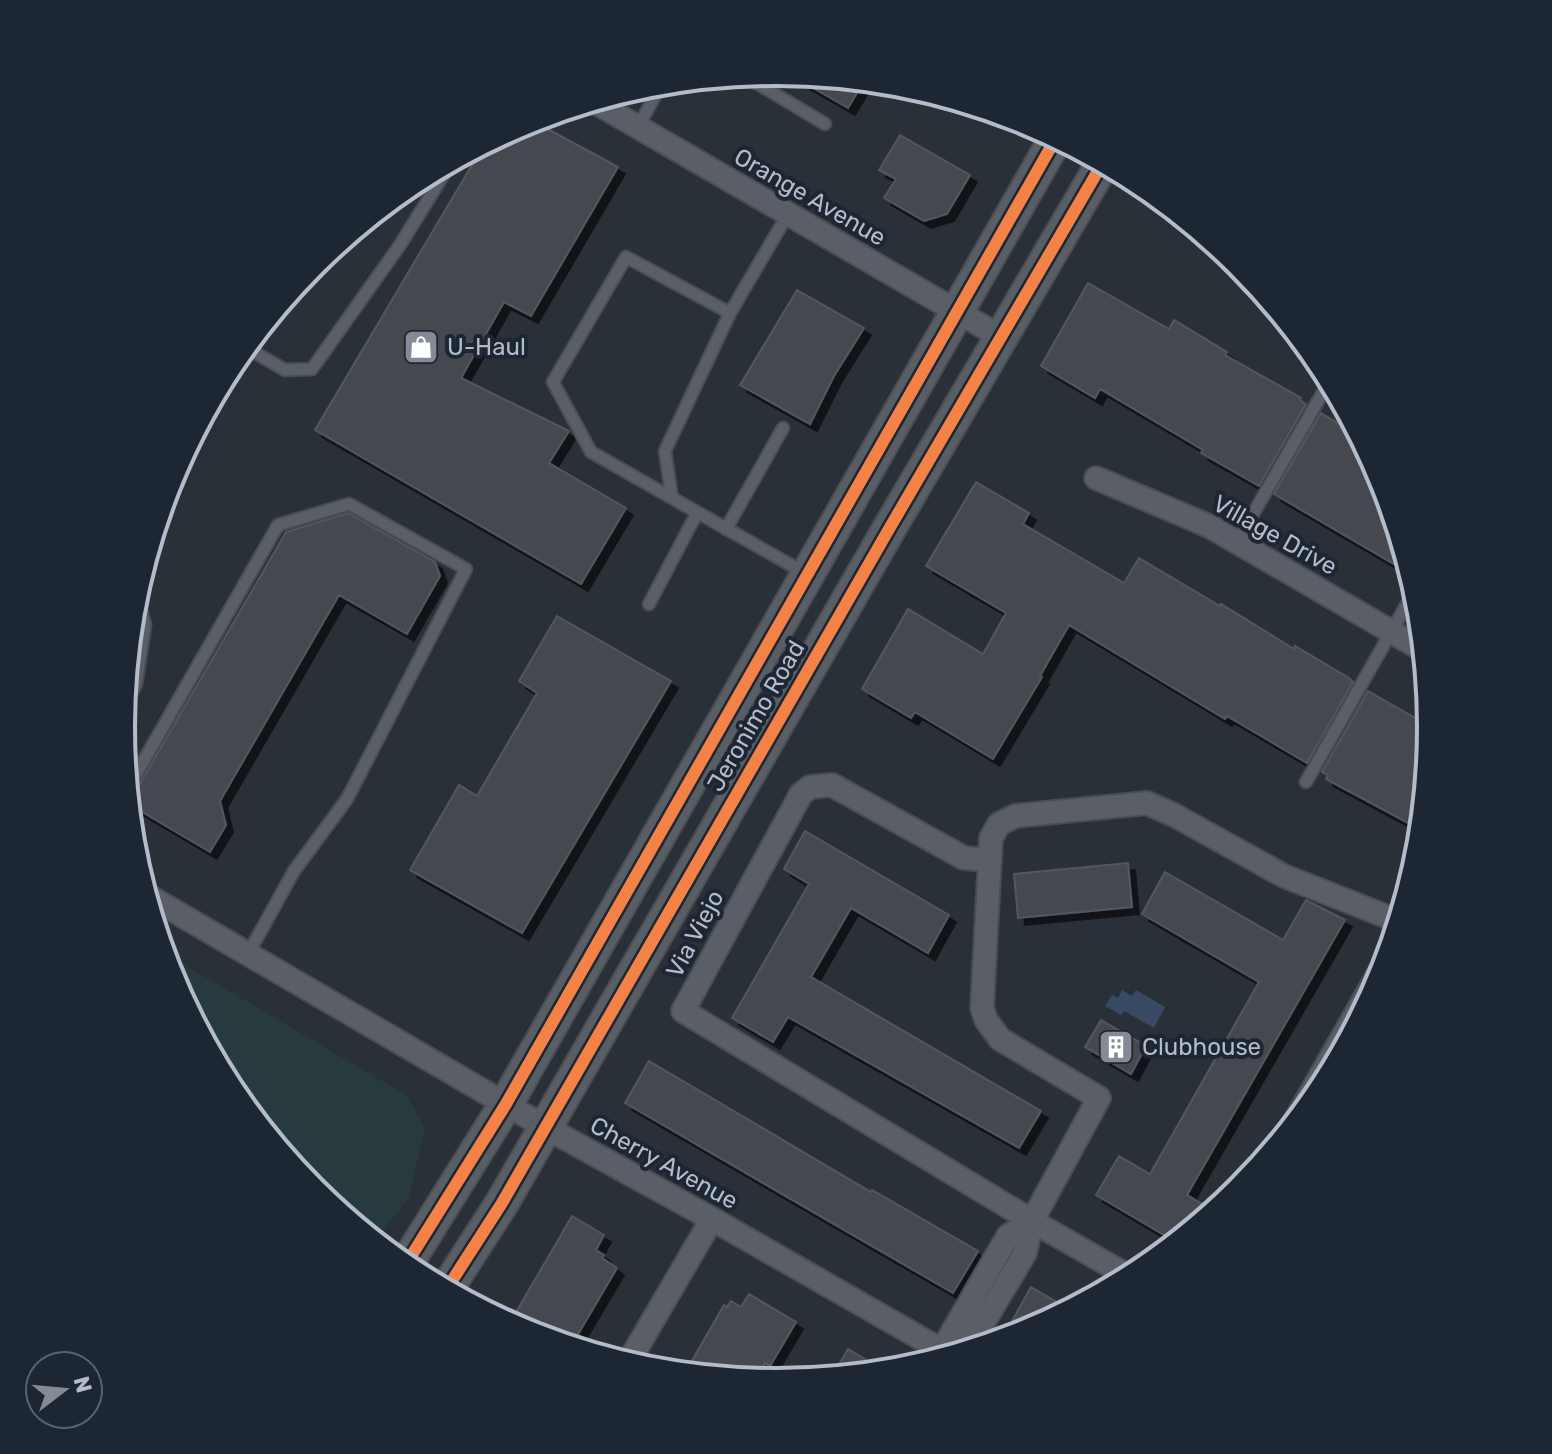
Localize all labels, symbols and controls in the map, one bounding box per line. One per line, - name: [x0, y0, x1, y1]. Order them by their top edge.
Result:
- street label: Orange Avenue: [729, 142, 891, 252]
- shop icon: U-Haul: [402, 328, 440, 366]
- place label: U-Haul: [447, 333, 526, 361]
- street label: Village Drive: [1208, 489, 1342, 581]
- street label: Jeronimo Road: [701, 636, 811, 796]
- street label: Via Viejo: [660, 886, 730, 982]
- building icon: Clubhouse: [1097, 1028, 1135, 1066]
- place label: Clubhouse: [1142, 1033, 1261, 1061]
- street label: Cherry Avenue: [585, 1111, 743, 1215]
- north arrow: [24, 1350, 104, 1430]
- text: N: [68, 1373, 98, 1396]

